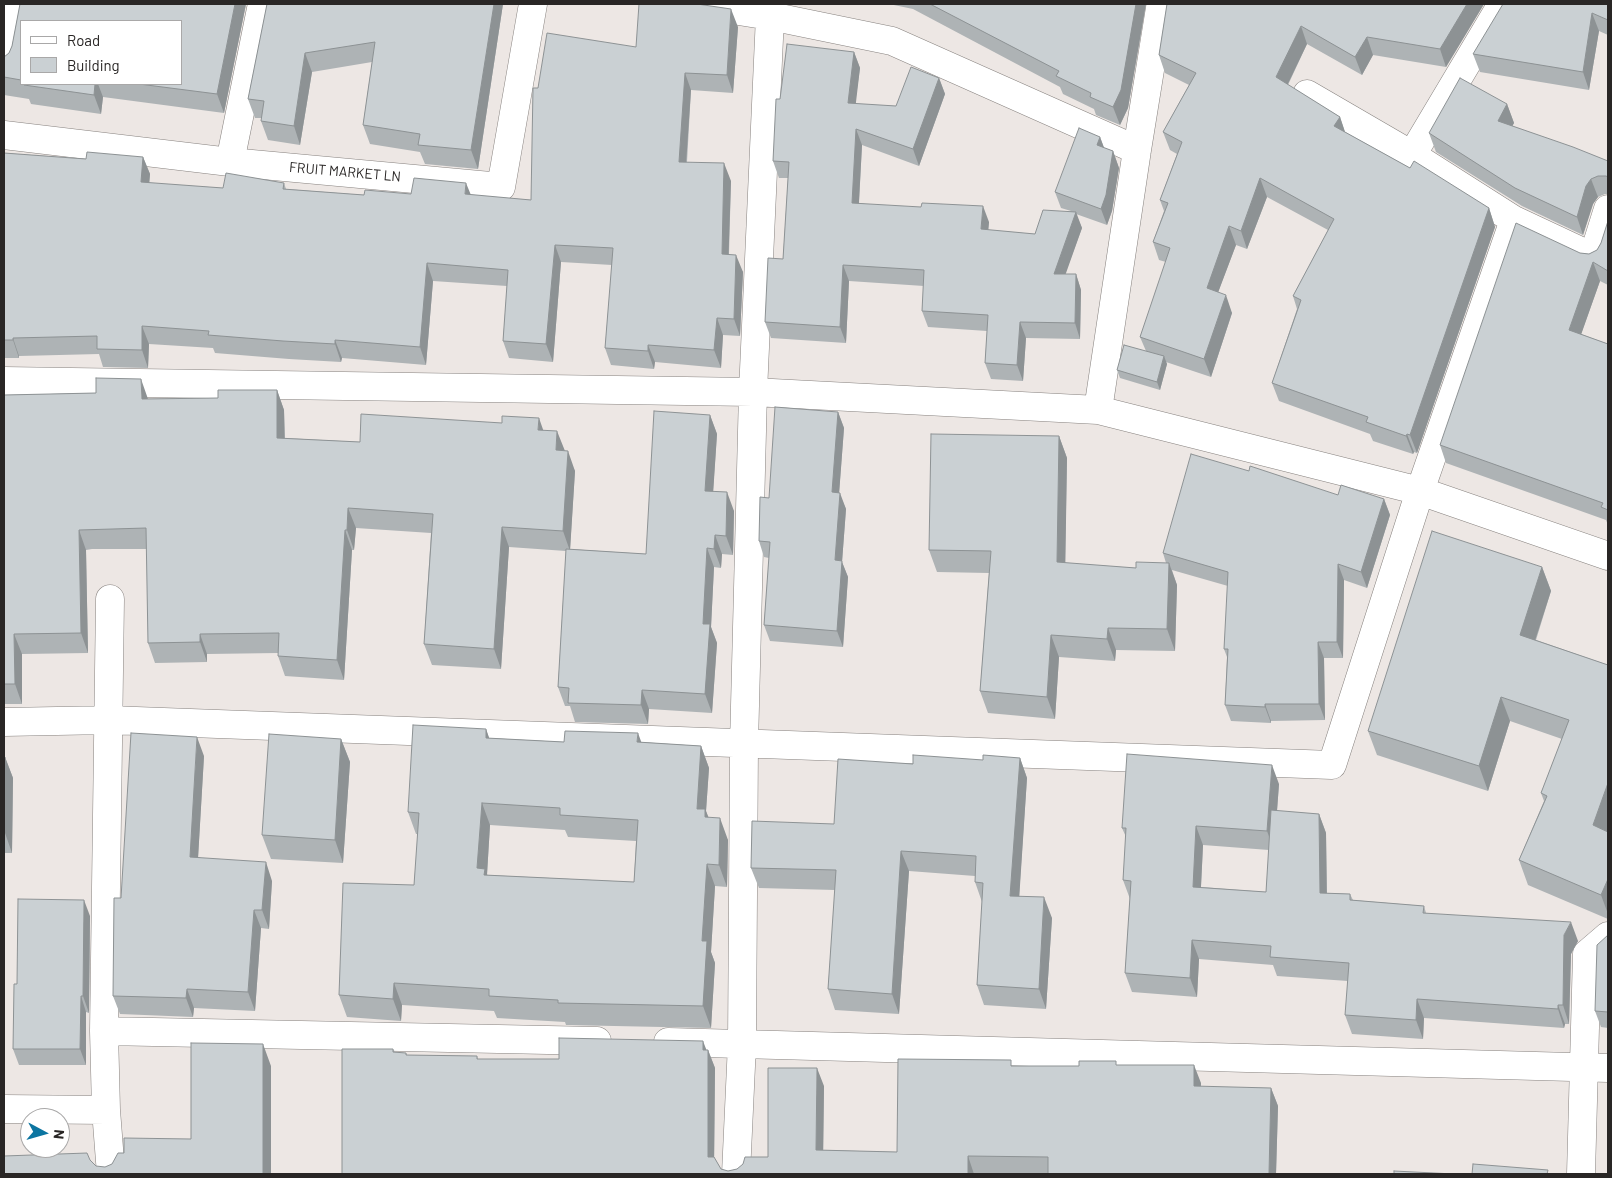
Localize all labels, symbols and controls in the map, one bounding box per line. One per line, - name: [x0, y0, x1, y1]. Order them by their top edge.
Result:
- legend: [20, 20, 182, 85]
- text: Road: [67, 31, 100, 49]
- text: Building: [67, 56, 120, 74]
- street label: FRUIT MARKET LN: [288, 159, 402, 185]
- north arrow: [20, 1108, 70, 1158]
- text: N: [50, 1129, 68, 1140]

